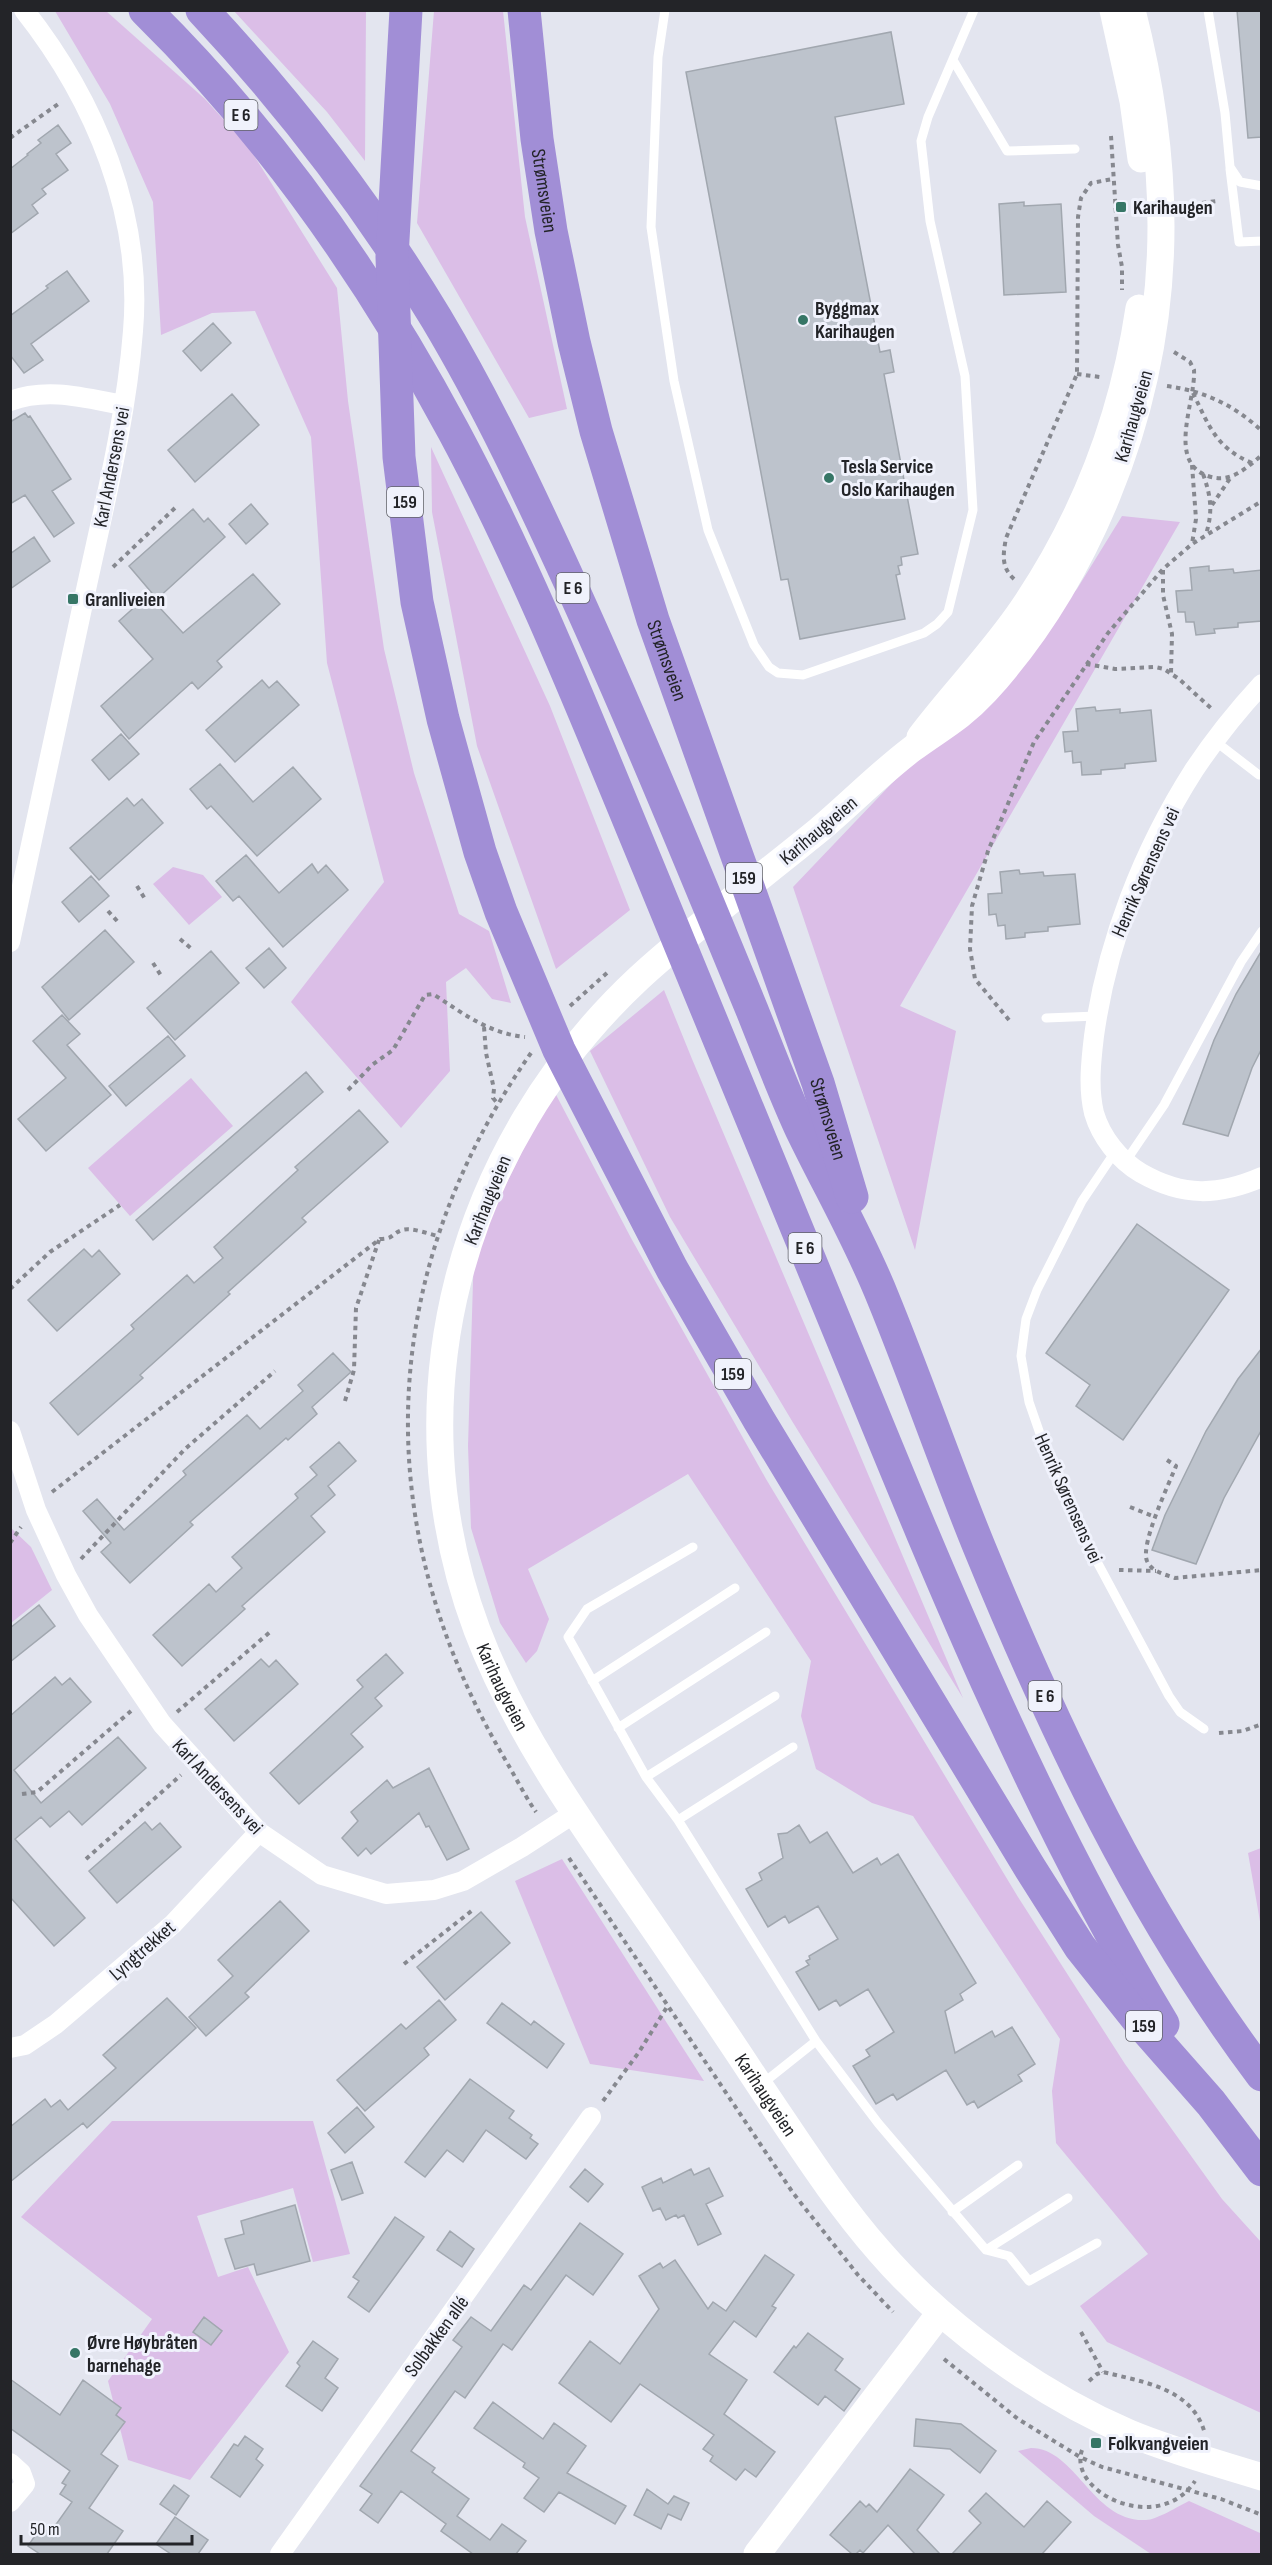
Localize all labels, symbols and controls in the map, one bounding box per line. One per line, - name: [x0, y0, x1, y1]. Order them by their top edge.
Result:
- road number: E 6: [224, 100, 258, 130]
- street label: Strømsveien: [526, 147, 562, 234]
- place label: Karihaugen: [1133, 196, 1213, 220]
- marker: Karihaugen: [1114, 200, 1128, 214]
- place label: Byggmax Karihaugen: [815, 297, 895, 344]
- marker: Byggmax Karihaugen: [796, 313, 810, 327]
- street label: Karihaugveien: [1109, 368, 1158, 465]
- street label: Karl Andersens vei: [89, 405, 135, 529]
- place label: Tesla Service Oslo Karihaugen: [841, 455, 955, 502]
- marker: Tesla Service Oslo Karihaugen: [822, 471, 836, 485]
- road number: 159: [387, 487, 423, 517]
- road number: E 6: [556, 573, 590, 603]
- place label: Granliveien: [85, 588, 165, 612]
- marker: Granliveien: [66, 592, 80, 606]
- street label: Strømsveien: [641, 617, 692, 704]
- street label: Karihaugveien: [775, 791, 862, 870]
- street label: Henrik Sørensens vei: [1107, 804, 1185, 941]
- road number: 159: [726, 863, 762, 893]
- street label: Strømsveien: [804, 1075, 851, 1163]
- street label: Karihaugveien: [459, 1152, 517, 1249]
- road number: E 6: [788, 1233, 822, 1263]
- road number: 159: [715, 1359, 751, 1389]
- street label: Henrik Sørensens vei: [1029, 1430, 1107, 1567]
- street label: Karihaugveien: [470, 1640, 533, 1735]
- road number: E 6: [1028, 1681, 1062, 1711]
- street label: Karl Andersens vei: [167, 1734, 268, 1840]
- street label: Lyngtrekket: [105, 1916, 181, 1986]
- road number: 159: [1126, 2011, 1162, 2041]
- street label: Karihaugveien: [729, 2049, 801, 2141]
- street label: Solbakken allé: [399, 2291, 474, 2382]
- place label: Øvre Høybråten barnehage: [87, 2331, 198, 2378]
- marker: Øvre Høybråten barnehage: [68, 2346, 82, 2360]
- place label: Folkvangveien: [1108, 2432, 1209, 2456]
- marker: Folkvangveien: [1089, 2436, 1103, 2450]
- scale bar: [21, 2508, 192, 2546]
- text: 50 m: [30, 2519, 60, 2540]

